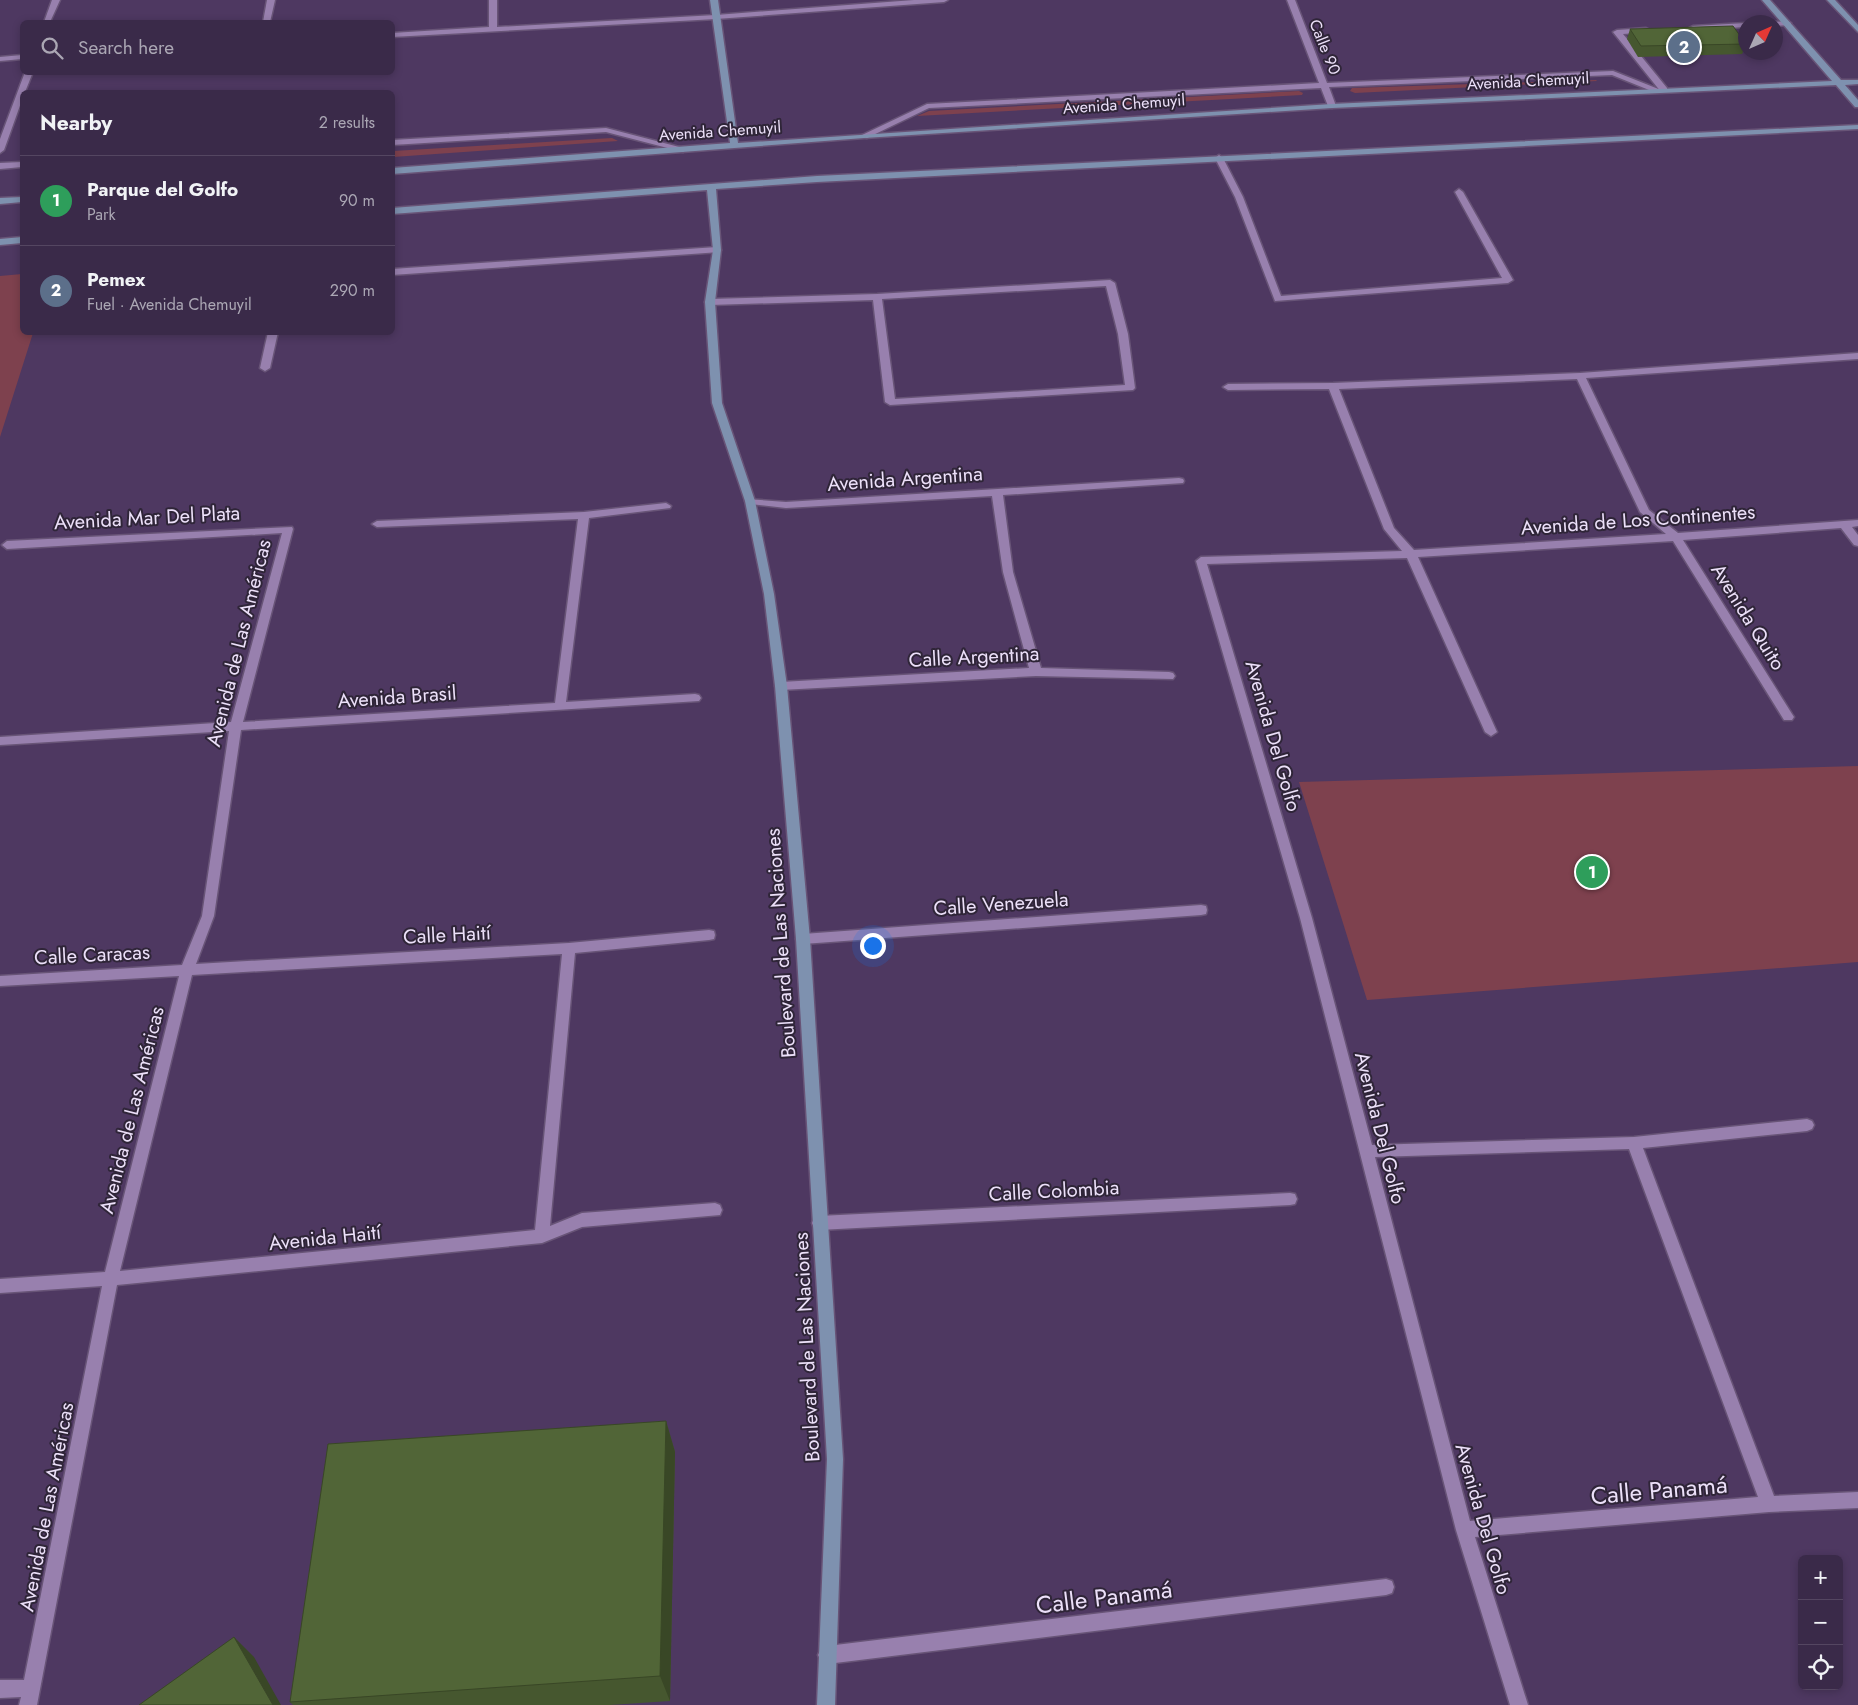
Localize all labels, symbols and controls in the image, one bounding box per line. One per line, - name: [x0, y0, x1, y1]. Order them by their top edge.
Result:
- north arrow: [1738, 15, 1783, 60]
- street label: Calle 90: [1303, 16, 1347, 78]
- search box: [20, 20, 395, 75]
- pin: 2: [1668, 28, 1700, 66]
- icon: search: [38, 34, 66, 62]
- text: Search here: [78, 34, 174, 61]
- street label: Avenida Chemuyil: [1466, 66, 1590, 96]
- street label: Avenida Chemuyil: [1062, 88, 1186, 120]
- text: Nearby: [40, 108, 112, 138]
- text: 2 results: [319, 111, 375, 134]
- street label: Avenida Chemuyil: [658, 115, 782, 147]
- text: Parque del Golfo: [87, 176, 238, 203]
- text: 1: [52, 189, 60, 212]
- text: 90 m: [339, 189, 375, 212]
- text: Park: [87, 203, 116, 226]
- text: Pemex: [87, 266, 145, 293]
- text: 2: [51, 279, 61, 302]
- text: 290 m: [330, 279, 375, 302]
- text: Fuel · Avenida Chemuyil: [87, 293, 252, 316]
- street label: Avenida Argentina: [826, 459, 984, 499]
- street label: Avenida de Los Continentes: [1520, 497, 1756, 543]
- street label: Avenida Mar Del Plata: [53, 499, 241, 537]
- street label: Avenida de Las Américas: [199, 536, 279, 750]
- street label: Avenida Quito: [1704, 558, 1792, 676]
- street label: Calle Argentina: [908, 639, 1040, 675]
- street label: Avenida Del Golfo: [1238, 657, 1308, 815]
- street label: Avenida Brasil: [337, 678, 457, 716]
- street label: Boulevard de Las Naciones: [759, 827, 803, 1059]
- pin: 1: [1576, 853, 1608, 891]
- street label: Calle Venezuela: [933, 885, 1069, 923]
- street label: Calle Haití: [402, 918, 492, 952]
- your location: [860, 933, 886, 959]
- street label: Calle Caracas: [33, 937, 151, 973]
- street label: Avenida de Las Américas: [92, 1003, 172, 1217]
- street label: Avenida Del Golfo: [1347, 1049, 1413, 1207]
- street label: Calle Colombia: [988, 1173, 1120, 1209]
- street label: Avenida Haití: [267, 1218, 383, 1258]
- street label: Boulevard de Las Naciones: [787, 1231, 827, 1463]
- street label: Avenida de Las Américas: [12, 1400, 82, 1614]
- street label: Avenida Del Golfo: [1448, 1440, 1518, 1598]
- street label: Calle Panamá: [1589, 1467, 1729, 1513]
- map controls: [1798, 1555, 1843, 1690]
- button: +: [1798, 1555, 1843, 1600]
- street label: Calle Panamá: [1034, 1571, 1174, 1623]
- button: −: [1798, 1600, 1843, 1645]
- button: locate: [1798, 1645, 1843, 1690]

